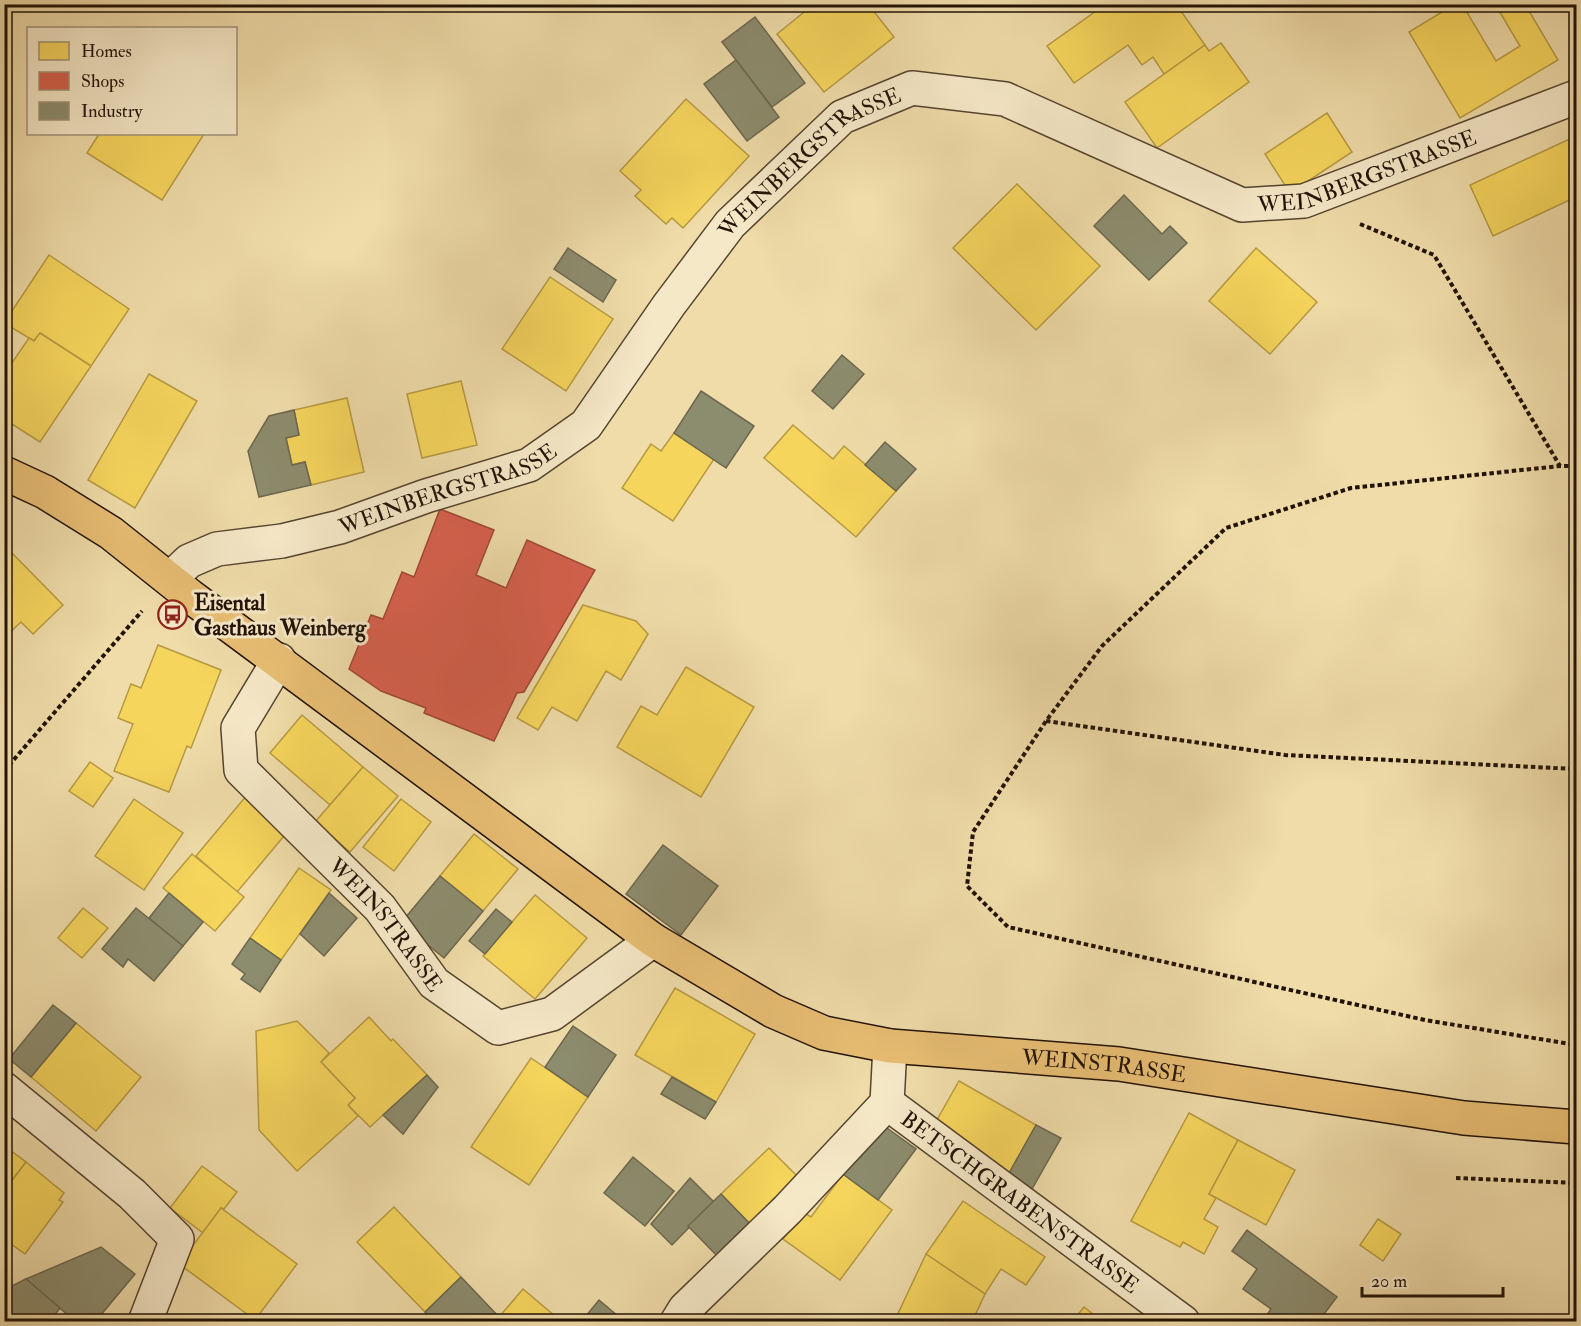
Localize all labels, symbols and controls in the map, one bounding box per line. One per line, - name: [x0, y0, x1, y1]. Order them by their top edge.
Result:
- legend: [27, 27, 237, 135]
- text: Homes: [81, 40, 132, 63]
- text: Shops: [81, 70, 124, 93]
- street label: WEINBERGSTRASSE: [712, 81, 905, 244]
- text: Industry: [81, 100, 143, 123]
- street label: WEINBERGSTRASSE: [1256, 123, 1480, 219]
- street label: WEINBERGSTRASSE: [334, 437, 562, 542]
- place label: Eisental Gasthaus Weinberg: [194, 589, 367, 643]
- bus stop icon: Eisental Gasthaus Weinberg: [157, 599, 189, 631]
- street label: WEINSTRASSE: [322, 851, 449, 998]
- street label: WEINSTRASSE: [1020, 1043, 1188, 1089]
- street label: BETSCHGRABENSTRASSE: [895, 1105, 1145, 1300]
- scale bar: [1362, 1260, 1503, 1298]
- text: 20 m: [1371, 1270, 1407, 1293]

